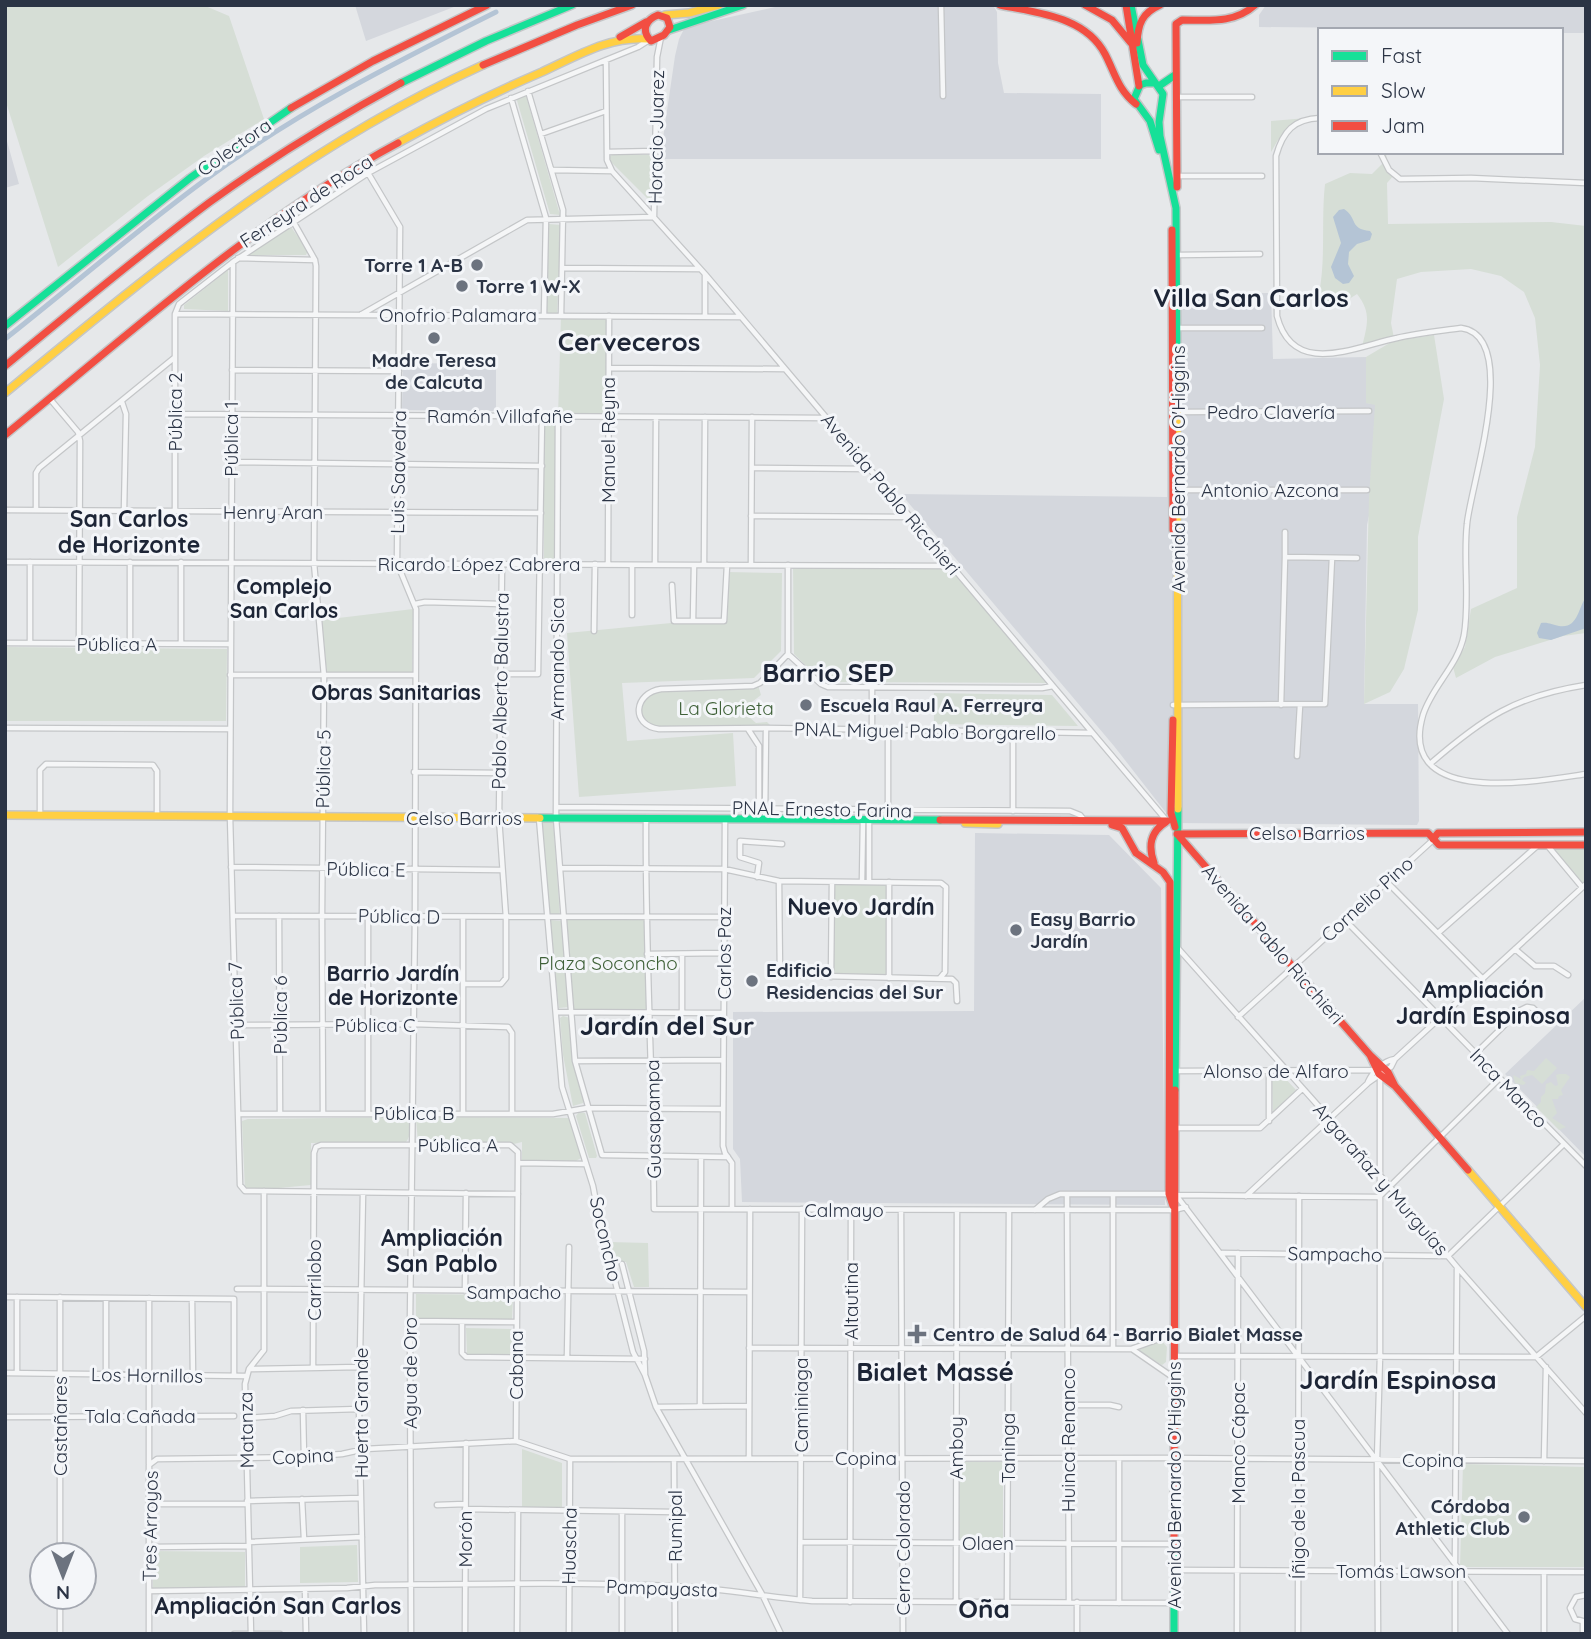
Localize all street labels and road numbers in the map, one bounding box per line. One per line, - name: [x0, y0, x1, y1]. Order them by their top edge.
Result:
- street label: Horacio Juarez: [643, 70, 669, 204]
- street label: Colectora: [192, 113, 276, 181]
- street label: Ferreyra de Roca: [235, 149, 377, 253]
- street label: Onofrio Palamara: [379, 303, 537, 327]
- street label: Avenida Bernardo O'Higgins: [1166, 345, 1190, 593]
- street label: Pública 2: [163, 372, 187, 452]
- street label: Manuel Reyna: [596, 377, 620, 503]
- street label: Pedro Clavería: [1207, 400, 1335, 424]
- street label: Pública 1: [219, 401, 243, 477]
- street label: Ramón Villafañe: [427, 404, 573, 428]
- street label: Avenida Pablo Ricchieri: [816, 408, 966, 580]
- street label: Luis Saavedra: [385, 410, 411, 534]
- street label: Antonio Azcona: [1201, 478, 1339, 502]
- street label: Henry Aran: [223, 500, 323, 524]
- street label: Ricardo López Cabrera: [377, 552, 581, 576]
- street label: Pablo Alberto Balustra: [486, 592, 514, 790]
- street label: Armando Sica: [545, 597, 569, 721]
- street label: Pública A: [77, 632, 157, 656]
- street label: PNAL Miguel Pablo Borgarello: [794, 717, 1056, 745]
- street label: Pública 5: [310, 729, 336, 809]
- street label: PNAL Ernesto Farina: [732, 795, 912, 823]
- street label: Celso Barrios: [406, 806, 522, 830]
- street label: Celso Barrios: [1249, 821, 1365, 845]
- street label: Cornelio Pino: [1316, 851, 1418, 947]
- street label: Pública E: [326, 856, 406, 882]
- street label: Avenida Pablo Ricchieri: [1197, 859, 1349, 1029]
- street label: Pública D: [358, 903, 440, 929]
- street label: Carlos Paz: [712, 907, 736, 999]
- street label: Pública 7: [223, 961, 249, 1041]
- street label: Pública 6: [268, 976, 292, 1054]
- street label: Pública C: [335, 1013, 415, 1037]
- street label: Inca Manco: [1465, 1043, 1553, 1133]
- street label: Guasapampa: [640, 1059, 666, 1179]
- street label: Alonso de Alfaro: [1203, 1059, 1349, 1083]
- street label: Argarañaz y Murguías: [1308, 1098, 1454, 1260]
- street label: Pública B: [374, 1101, 454, 1125]
- street label: Pública A: [418, 1133, 498, 1157]
- street label: Soconcho: [585, 1194, 627, 1284]
- street label: Calmayo: [804, 1198, 884, 1222]
- street label: Carrilobo: [302, 1239, 326, 1321]
- street label: Sampacho: [1287, 1241, 1383, 1267]
- street label: Altautina: [839, 1262, 863, 1340]
- street label: Sampacho: [467, 1280, 561, 1304]
- street label: Agua de Oro: [398, 1317, 422, 1429]
- street label: Cabana: [504, 1330, 528, 1400]
- street label: Huerta Grande: [349, 1348, 373, 1478]
- street label: Caminiaga: [789, 1357, 813, 1453]
- street label: Avenida Bernardo O'Higgins: [1162, 1361, 1186, 1609]
- street label: Los Hornillos: [91, 1362, 203, 1388]
- street label: Huinca Renanco: [1056, 1368, 1080, 1512]
- street label: Castañares: [48, 1376, 72, 1476]
- street label: Manco Cápac: [1226, 1382, 1250, 1504]
- street label: Matanza: [233, 1391, 259, 1469]
- street label: Tala Cañada: [84, 1404, 196, 1428]
- street label: Taninga: [996, 1413, 1020, 1483]
- street label: Amboy: [944, 1416, 968, 1480]
- street label: Íñigo de la Pascua: [1286, 1419, 1310, 1579]
- street label: Copina: [271, 1442, 335, 1470]
- street label: Copina: [835, 1446, 897, 1470]
- street label: Copina: [1402, 1448, 1464, 1472]
- street label: Tres Arroyos: [137, 1470, 163, 1582]
- street label: Cerro Colorado: [891, 1480, 915, 1616]
- street label: Rumipal: [663, 1490, 687, 1562]
- street label: Huascha: [556, 1507, 582, 1585]
- street label: Morón: [453, 1511, 477, 1567]
- street label: Olaen: [962, 1531, 1014, 1555]
- street label: Tomás Lawson: [1336, 1559, 1466, 1583]
- street label: Pampayasta: [605, 1574, 719, 1602]

